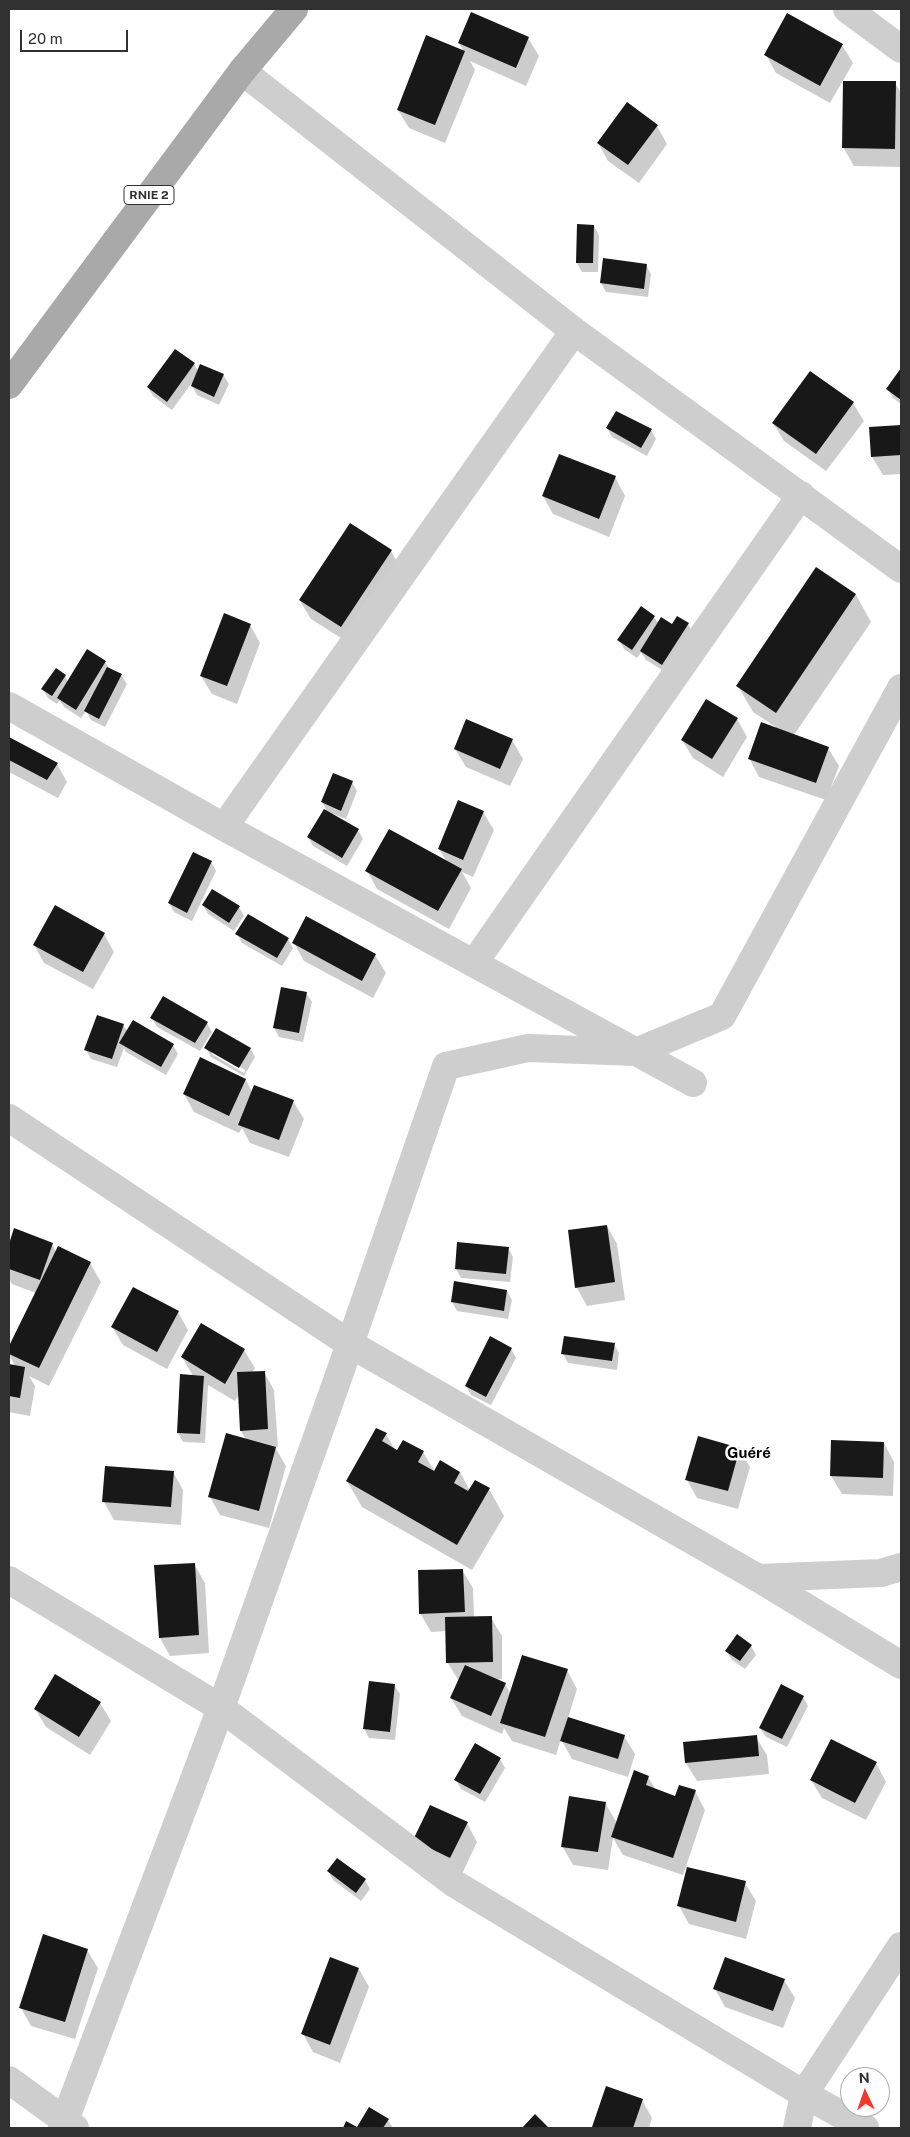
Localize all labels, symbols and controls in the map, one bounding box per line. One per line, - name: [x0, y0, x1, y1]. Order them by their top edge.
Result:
- scale bar: [22, 20, 130, 52]
- text: 20 m: [28, 30, 63, 47]
- road number: RNIE 2: [124, 186, 174, 204]
- district label: Guéré: [727, 1444, 771, 1462]
- north arrow: [840, 2067, 890, 2117]
- text: N: [858, 2070, 870, 2086]

